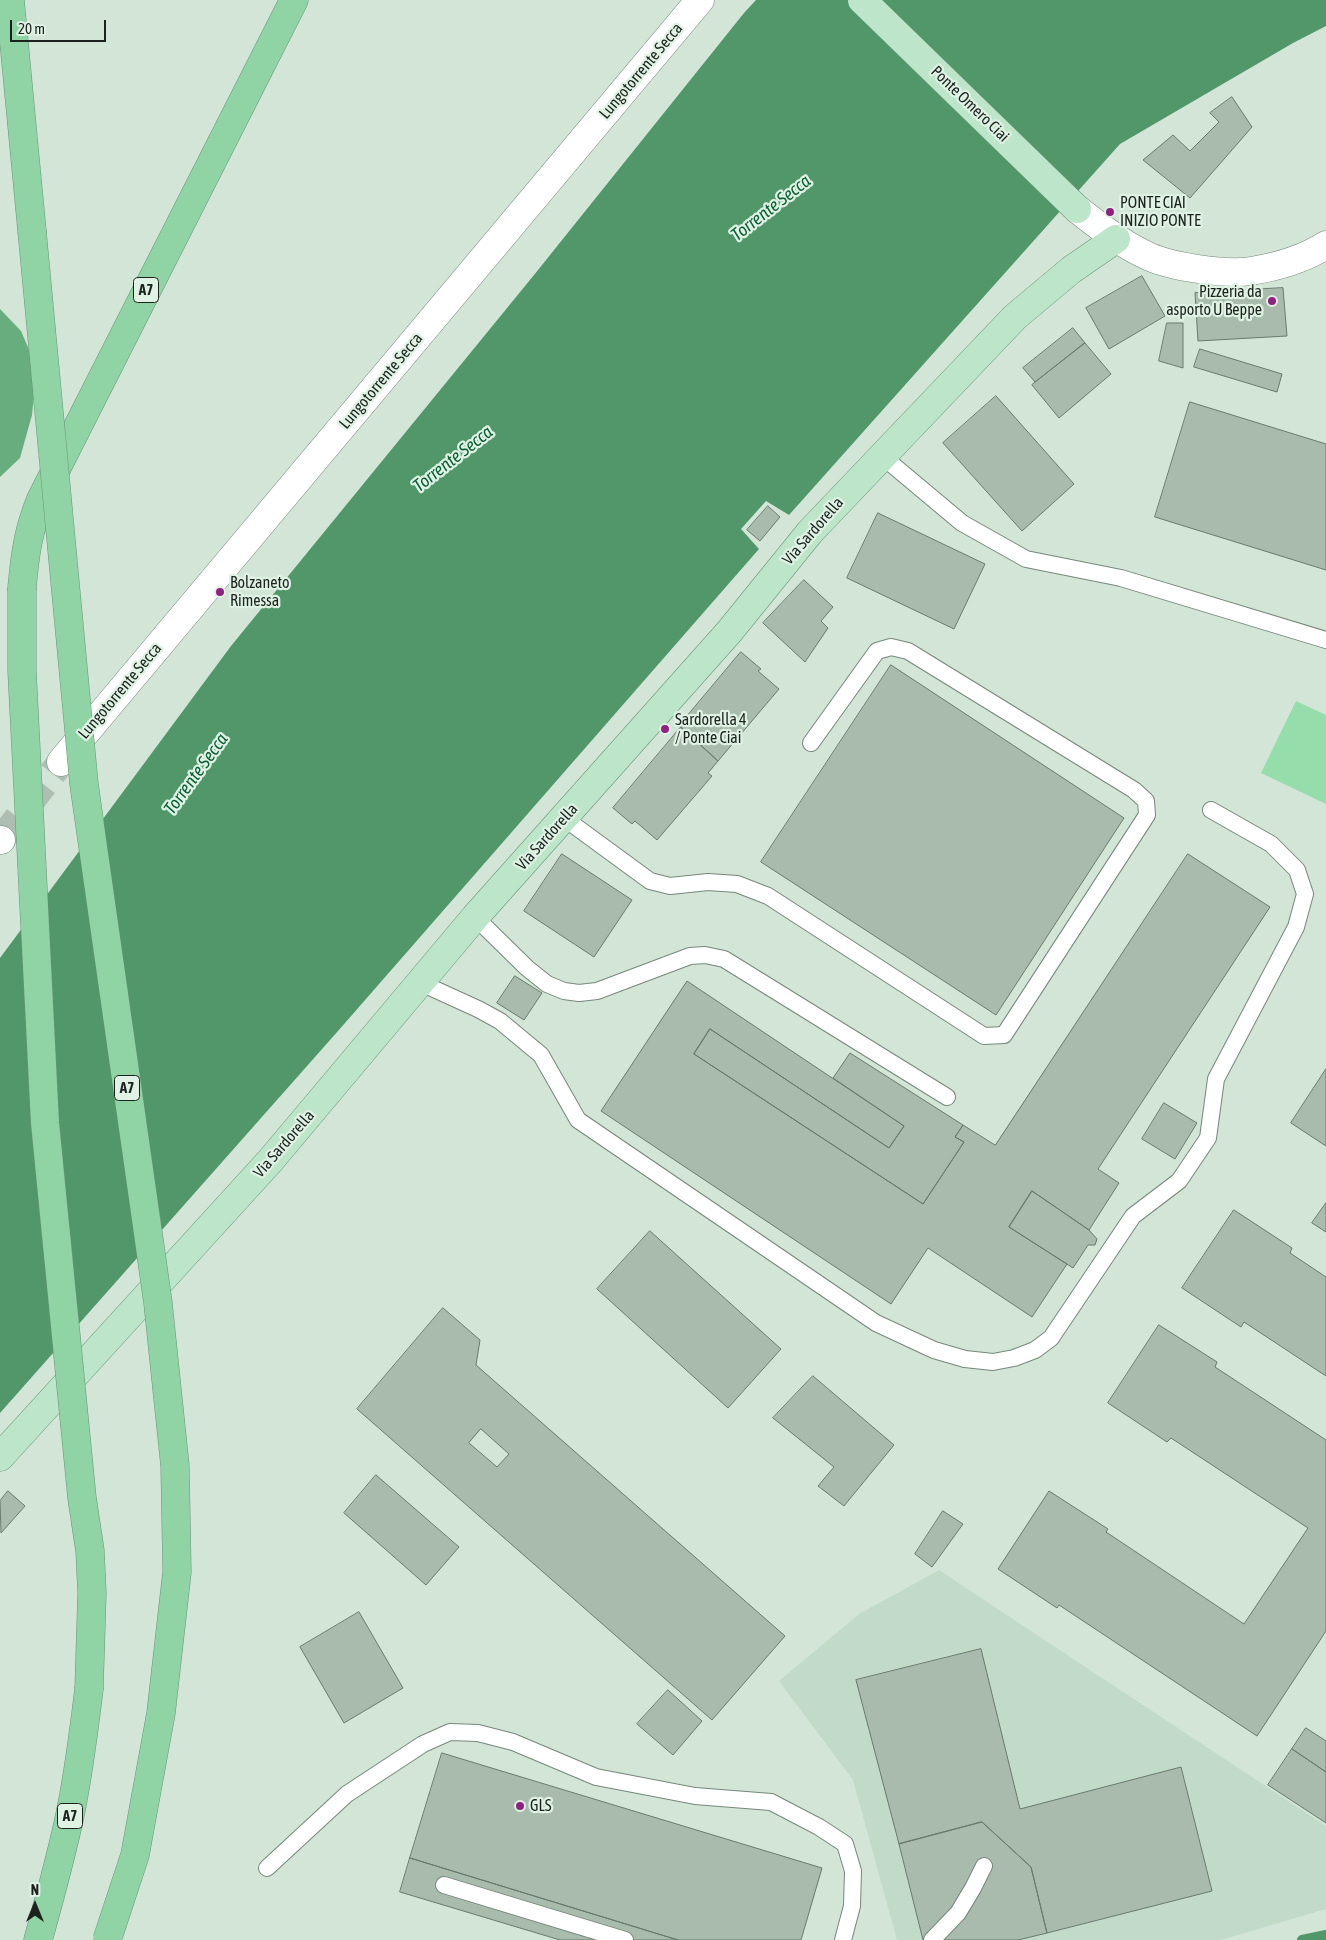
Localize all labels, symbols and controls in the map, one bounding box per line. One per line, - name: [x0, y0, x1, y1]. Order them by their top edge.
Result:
- scale bar: [12, 10, 109, 42]
- street label: Lungotorrente Secca: [595, 19, 687, 123]
- text: 20 m: [18, 20, 45, 37]
- street label: Ponte Omero Ciai: [927, 62, 1013, 146]
- water label: Torrente Secca: [727, 170, 815, 246]
- place label: PONTE CIAI INIZIO PONTE: [1120, 193, 1201, 231]
- marker: PONTE CIAI INIZIO PONTE: [1104, 206, 1116, 218]
- road number: A7: [134, 278, 158, 302]
- place label: Pizzeria da asporto U Beppe: [1166, 282, 1262, 320]
- marker: Pizzeria da asporto U Beppe: [1266, 295, 1278, 307]
- street label: Lungotorrente Secca: [335, 329, 427, 433]
- water label: Torrente Secca: [409, 421, 497, 497]
- street label: Via Sardorella: [779, 493, 847, 569]
- place label: Bolzaneto Rimessa: [230, 573, 290, 611]
- marker: Bolzaneto Rimessa: [214, 586, 226, 598]
- street label: Lungotorrente Secca: [74, 639, 166, 743]
- place label: Sardorella 4 / Ponte Ciai: [675, 710, 747, 748]
- marker: Sardorella 4 / Ponte Ciai: [659, 723, 671, 735]
- water label: Torrente Secca: [159, 729, 233, 819]
- street label: Via Sardorella: [512, 800, 582, 874]
- road number: A7: [114, 1076, 140, 1100]
- street label: Via Sardorella: [250, 1106, 318, 1182]
- place label: GLS: [530, 1796, 551, 1816]
- marker: GLS: [514, 1800, 526, 1812]
- road number: A7: [58, 1804, 82, 1828]
- north arrow: [10, 1880, 60, 1930]
- text: N: [31, 1882, 39, 1898]

